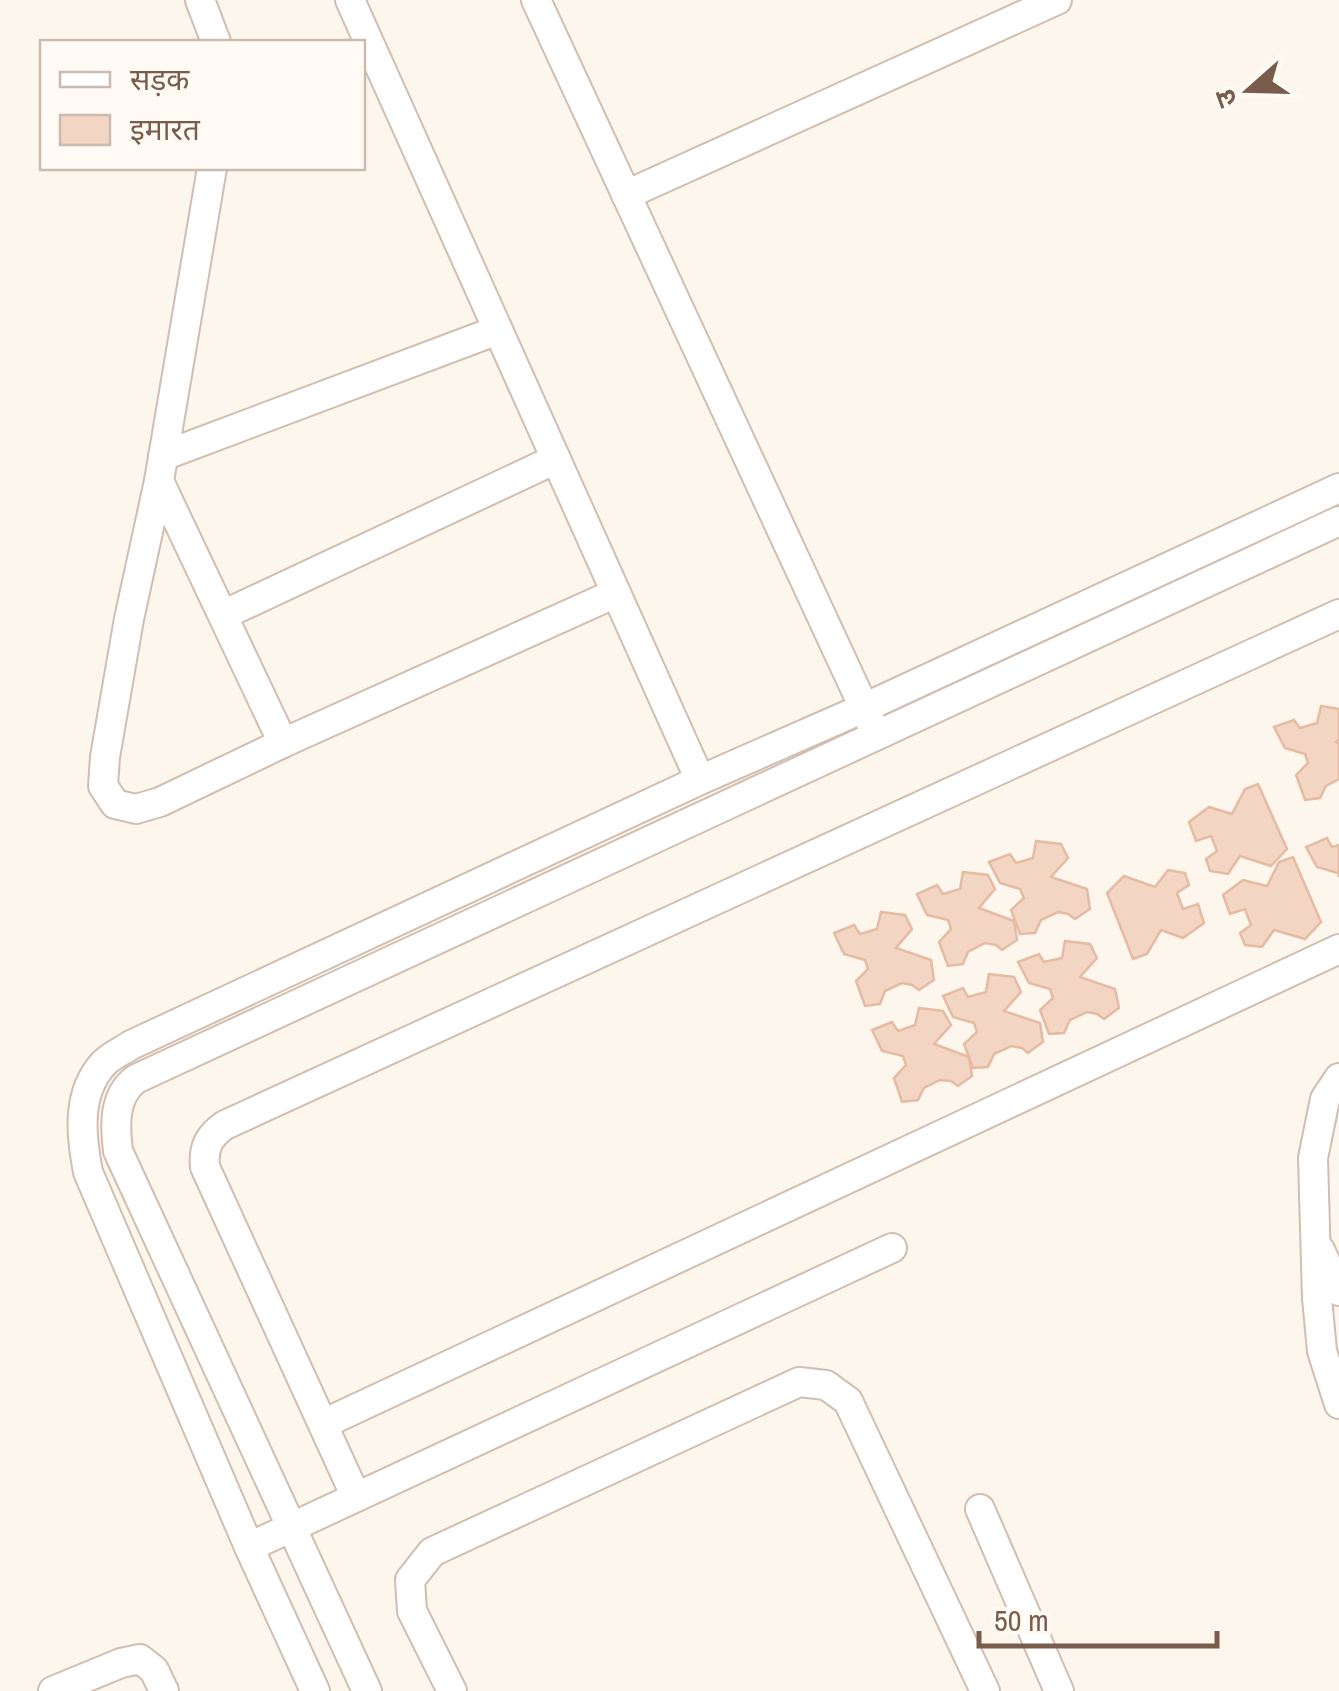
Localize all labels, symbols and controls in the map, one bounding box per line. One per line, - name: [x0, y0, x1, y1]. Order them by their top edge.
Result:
- legend: [40, 40, 365, 170]
- north arrow: [1199, 40, 1299, 140]
- text: सड़क: [130, 59, 190, 99]
- text: उ: [1205, 84, 1246, 113]
- text: इमारत: [130, 109, 201, 149]
- scale bar: [979, 1586, 1216, 1648]
- text: 50 m: [994, 1600, 1049, 1640]

